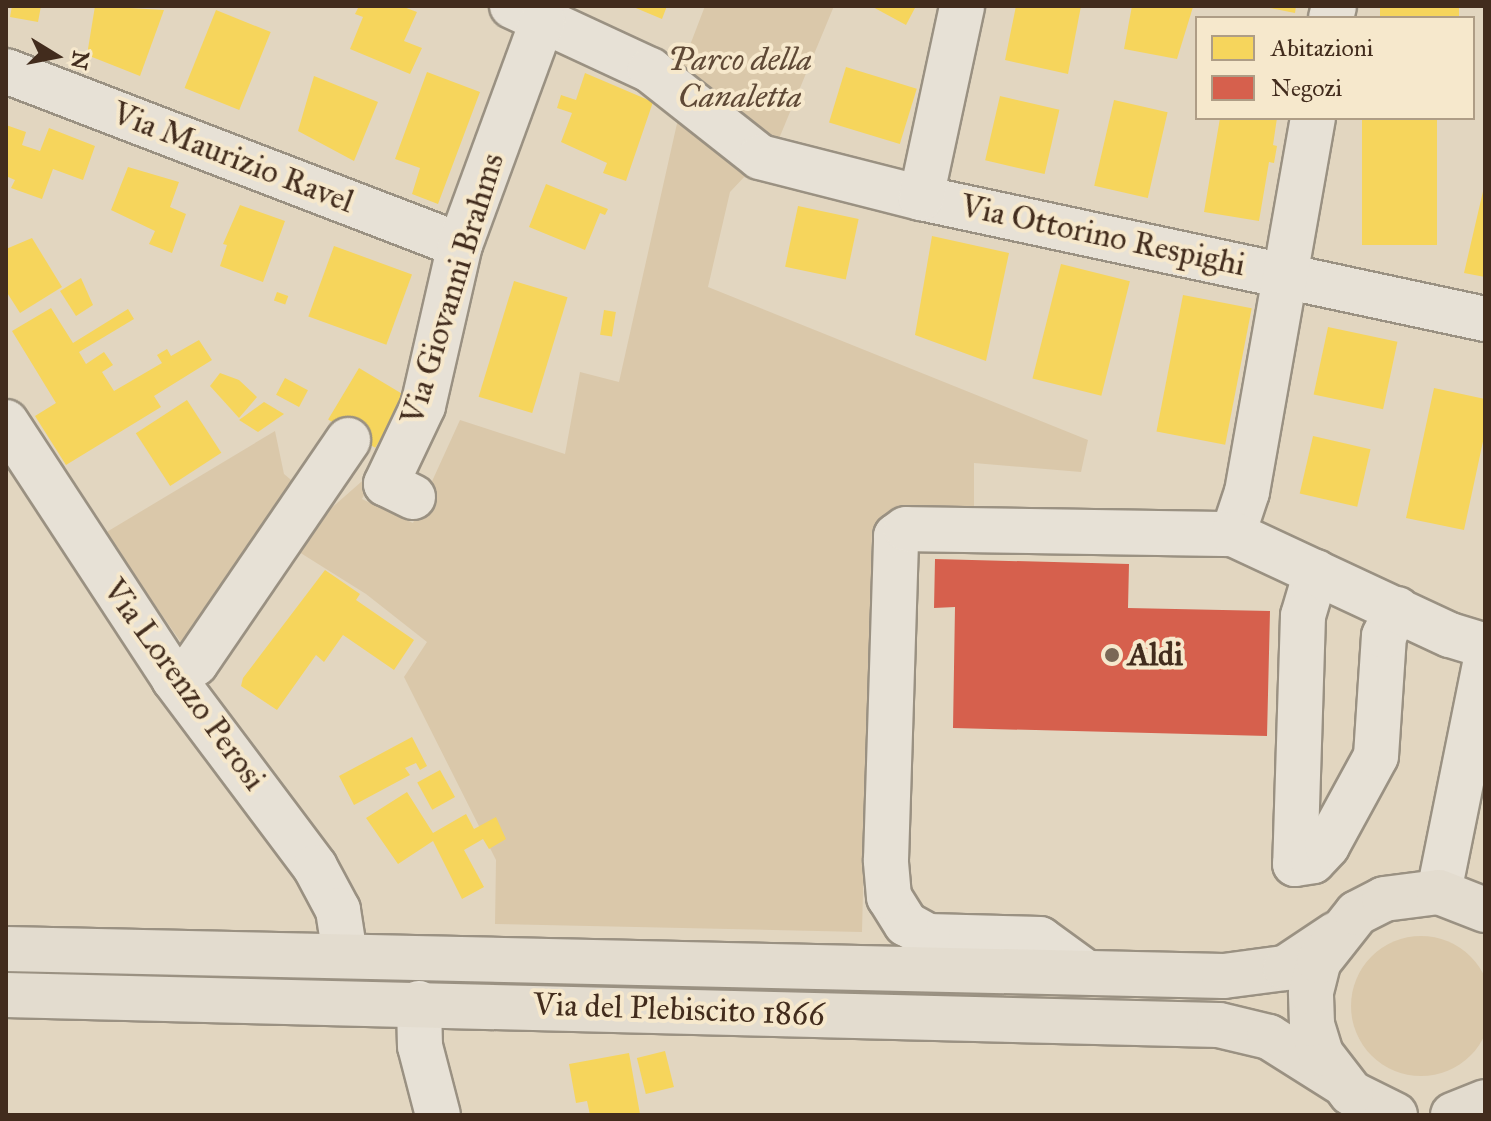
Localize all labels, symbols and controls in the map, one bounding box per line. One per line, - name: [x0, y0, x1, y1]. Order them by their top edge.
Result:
- north arrow: [16, 16, 96, 96]
- legend: [1195, 16, 1475, 120]
- text: Abitazioni: [1271, 33, 1373, 63]
- park label: Parco della Canaletta: [668, 42, 812, 117]
- text: N: [65, 49, 95, 72]
- text: Negozi: [1271, 73, 1342, 103]
- street label: Via Maurizio Ravel: [107, 94, 359, 222]
- street label: Via Giovanni Brahms: [393, 149, 513, 429]
- street label: Via Ottorino Respighi: [957, 187, 1249, 285]
- street label: Via Lorenzo Perosi: [95, 572, 273, 798]
- place label: Aldi: [1128, 636, 1183, 674]
- marker: Aldi: [1103, 646, 1121, 664]
- street label: Via del Plebiscito 1866: [533, 986, 825, 1034]

